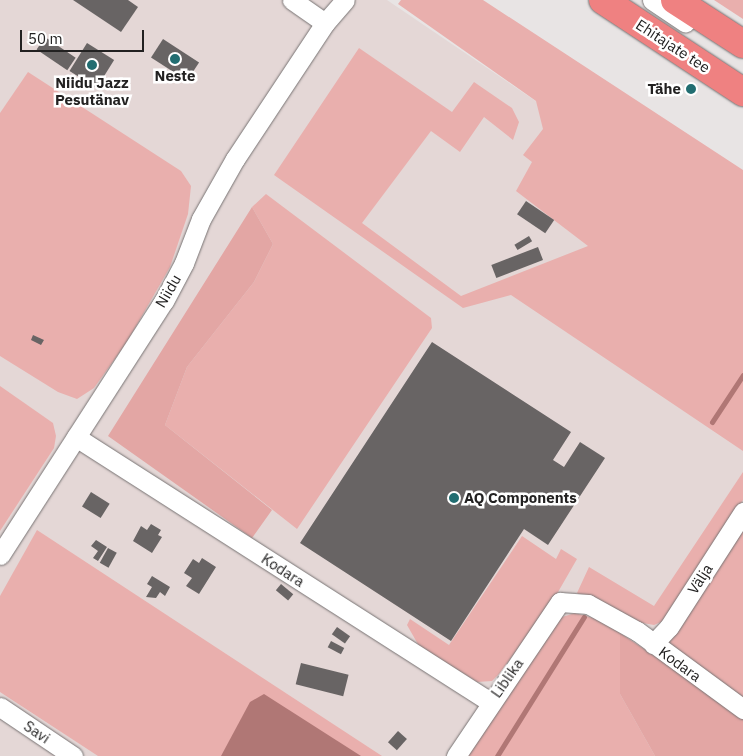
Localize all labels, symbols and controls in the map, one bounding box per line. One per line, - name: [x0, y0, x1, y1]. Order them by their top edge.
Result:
- street label: Ehitajate tee: [633, 15, 713, 77]
- scale bar: [22, 20, 146, 52]
- text: 50 m: [28, 29, 63, 48]
- marker: Neste: [169, 53, 181, 65]
- marker: Niidu Jazz Pesutänav: [86, 59, 98, 71]
- place label: Neste: [155, 67, 195, 85]
- place label: Niidu Jazz Pesutänav: [55, 73, 129, 108]
- place label: Tähe: [647, 80, 681, 98]
- marker: Tähe: [685, 83, 697, 95]
- street label: Niidu: [151, 271, 185, 311]
- place label: AQ Components: [464, 489, 577, 507]
- marker: AQ Components: [448, 492, 460, 504]
- street label: Kodara: [258, 549, 308, 591]
- street label: Välja: [684, 560, 716, 598]
- street label: Kodara: [655, 643, 705, 685]
- street label: Liblika: [487, 655, 527, 701]
- street label: Savi: [20, 717, 54, 747]

